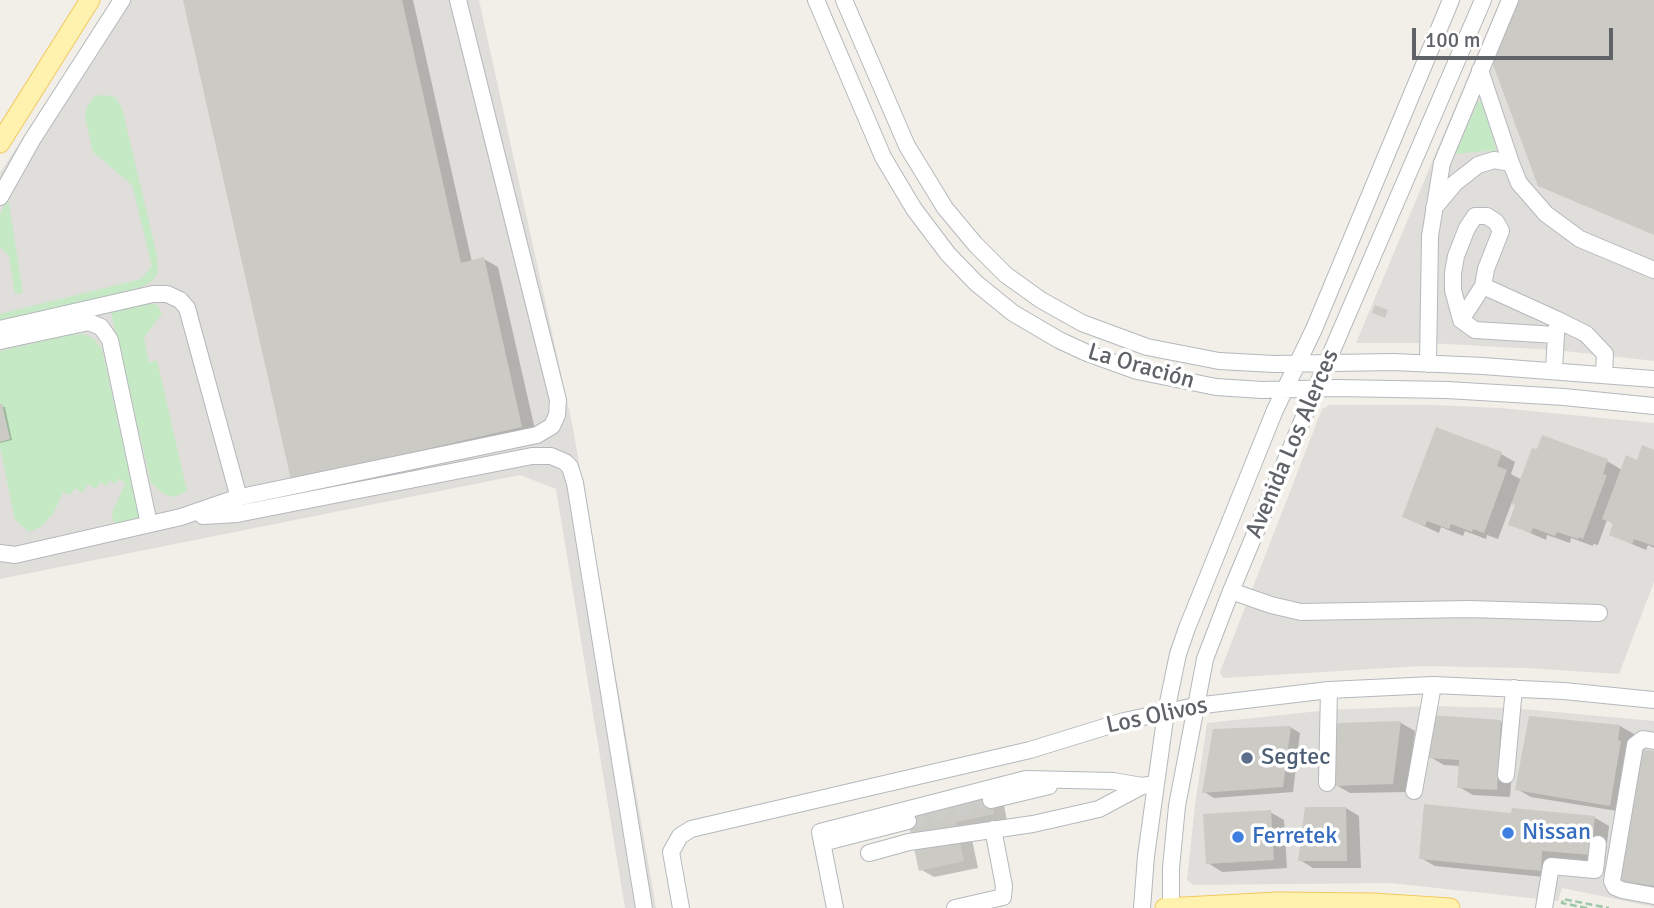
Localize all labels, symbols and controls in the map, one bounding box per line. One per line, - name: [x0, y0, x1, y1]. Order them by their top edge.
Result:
- scale bar: [1416, 14, 1617, 58]
- text: 100 m: [1425, 27, 1480, 53]
- street label: La Oración: [1084, 338, 1198, 396]
- street label: Avenida Los Alerces: [1240, 345, 1346, 543]
- street label: Los Olivos: [1104, 691, 1210, 741]
- place label: Segtec: [1261, 744, 1331, 772]
- marker: Segtec: [1239, 750, 1255, 766]
- place label: Nissan: [1522, 819, 1591, 847]
- place label: Ferretek: [1252, 823, 1337, 851]
- marker: Nissan: [1500, 825, 1516, 841]
- marker: Ferretek: [1230, 829, 1246, 845]

